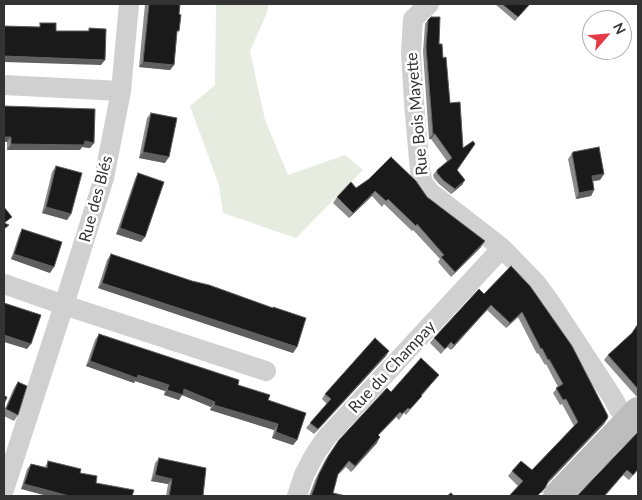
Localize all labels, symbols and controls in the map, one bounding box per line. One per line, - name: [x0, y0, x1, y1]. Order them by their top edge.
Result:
- north arrow: [582, 10, 632, 60]
- text: N: [610, 20, 630, 37]
- street label: Rue Bois Mayette: [402, 52, 432, 176]
- street label: Rue des Blés: [75, 154, 117, 244]
- street label: Rue du Champay: [344, 317, 440, 417]

